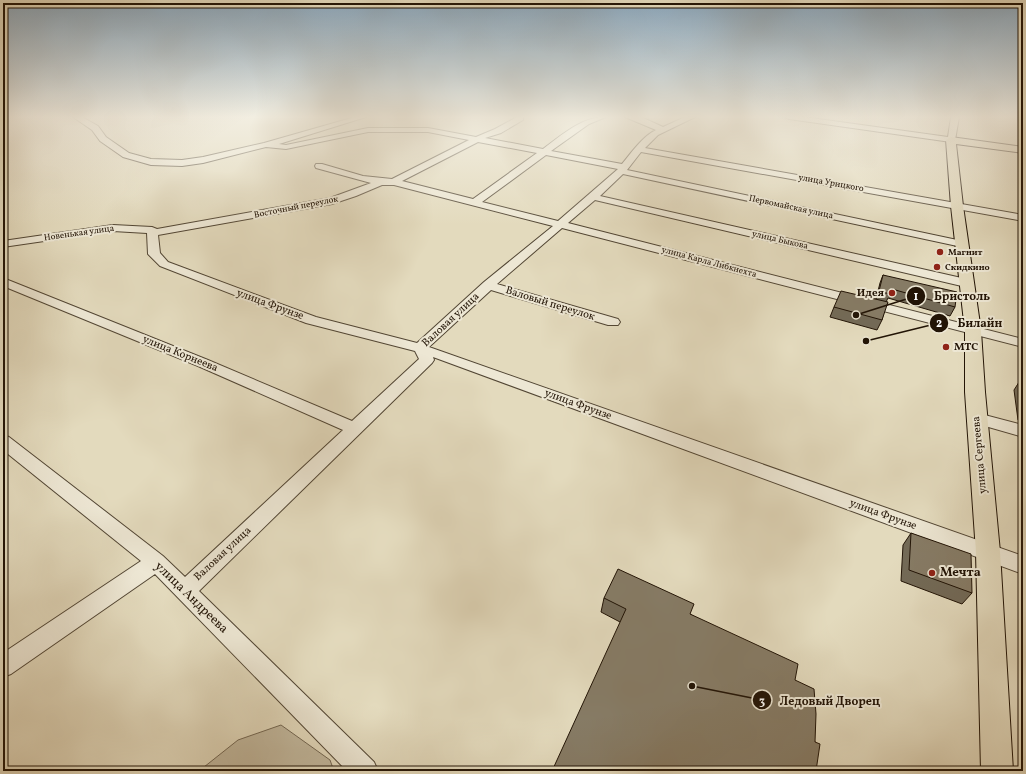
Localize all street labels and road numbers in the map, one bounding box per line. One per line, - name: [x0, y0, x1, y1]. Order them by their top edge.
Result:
- street label: улица Урицкого: [797, 171, 865, 195]
- street label: Восточный переулок: [253, 192, 339, 222]
- street label: Первомайская улица: [748, 192, 835, 222]
- street label: Новенькая улица: [43, 222, 115, 244]
- street label: улица Быкова: [751, 227, 810, 253]
- street label: улица Карла Либкнехта: [660, 243, 759, 281]
- street label: Валовый переулок: [503, 283, 597, 325]
- street label: улица Фрунзе: [234, 286, 306, 324]
- street label: Валовая улица: [419, 289, 483, 351]
- street label: улица Корнеева: [140, 332, 220, 376]
- street label: улица Фрунзе: [542, 386, 614, 424]
- street label: улица Сергеева: [969, 415, 991, 494]
- street label: улица Фрунзе: [847, 496, 919, 534]
- street label: Валовая улица: [191, 523, 255, 585]
- street label: улица Андреева: [150, 558, 232, 638]

